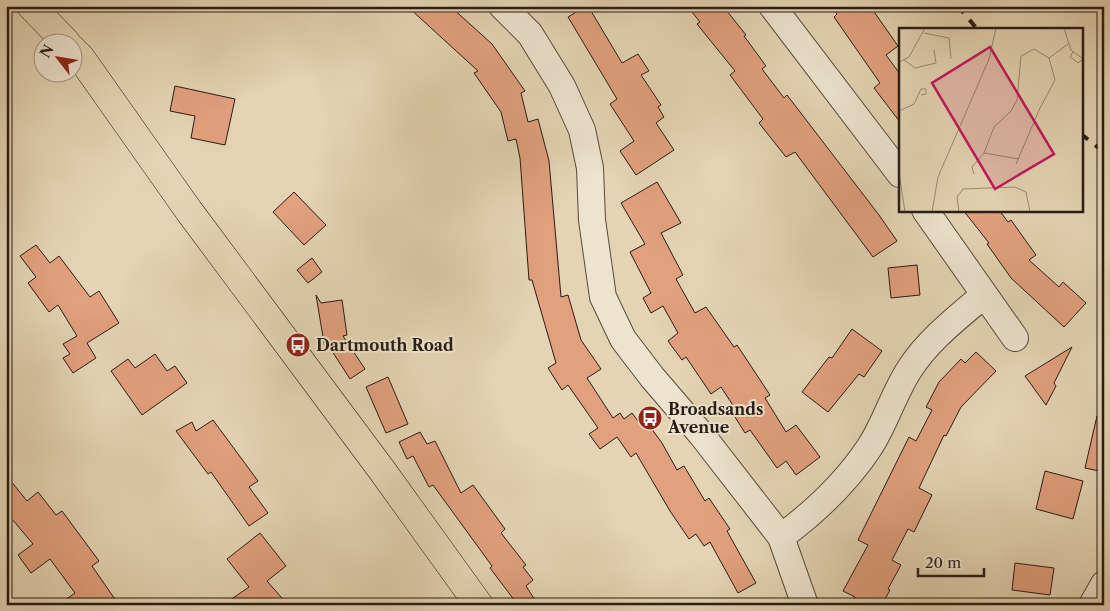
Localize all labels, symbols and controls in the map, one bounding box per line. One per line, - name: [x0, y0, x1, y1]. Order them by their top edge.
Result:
- inset map: [899, 28, 1082, 211]
- north arrow: [32, 32, 82, 82]
- text: N: [36, 41, 58, 61]
- bus stop icon: Dartmouth Road: [285, 332, 311, 358]
- place label: Dartmouth Road: [316, 335, 454, 355]
- place label: Broadsands Avenue: [667, 399, 763, 437]
- bus stop icon: Broadsands Avenue: [637, 405, 663, 431]
- scale bar: [918, 546, 984, 578]
- text: 20 m: [925, 553, 961, 572]

